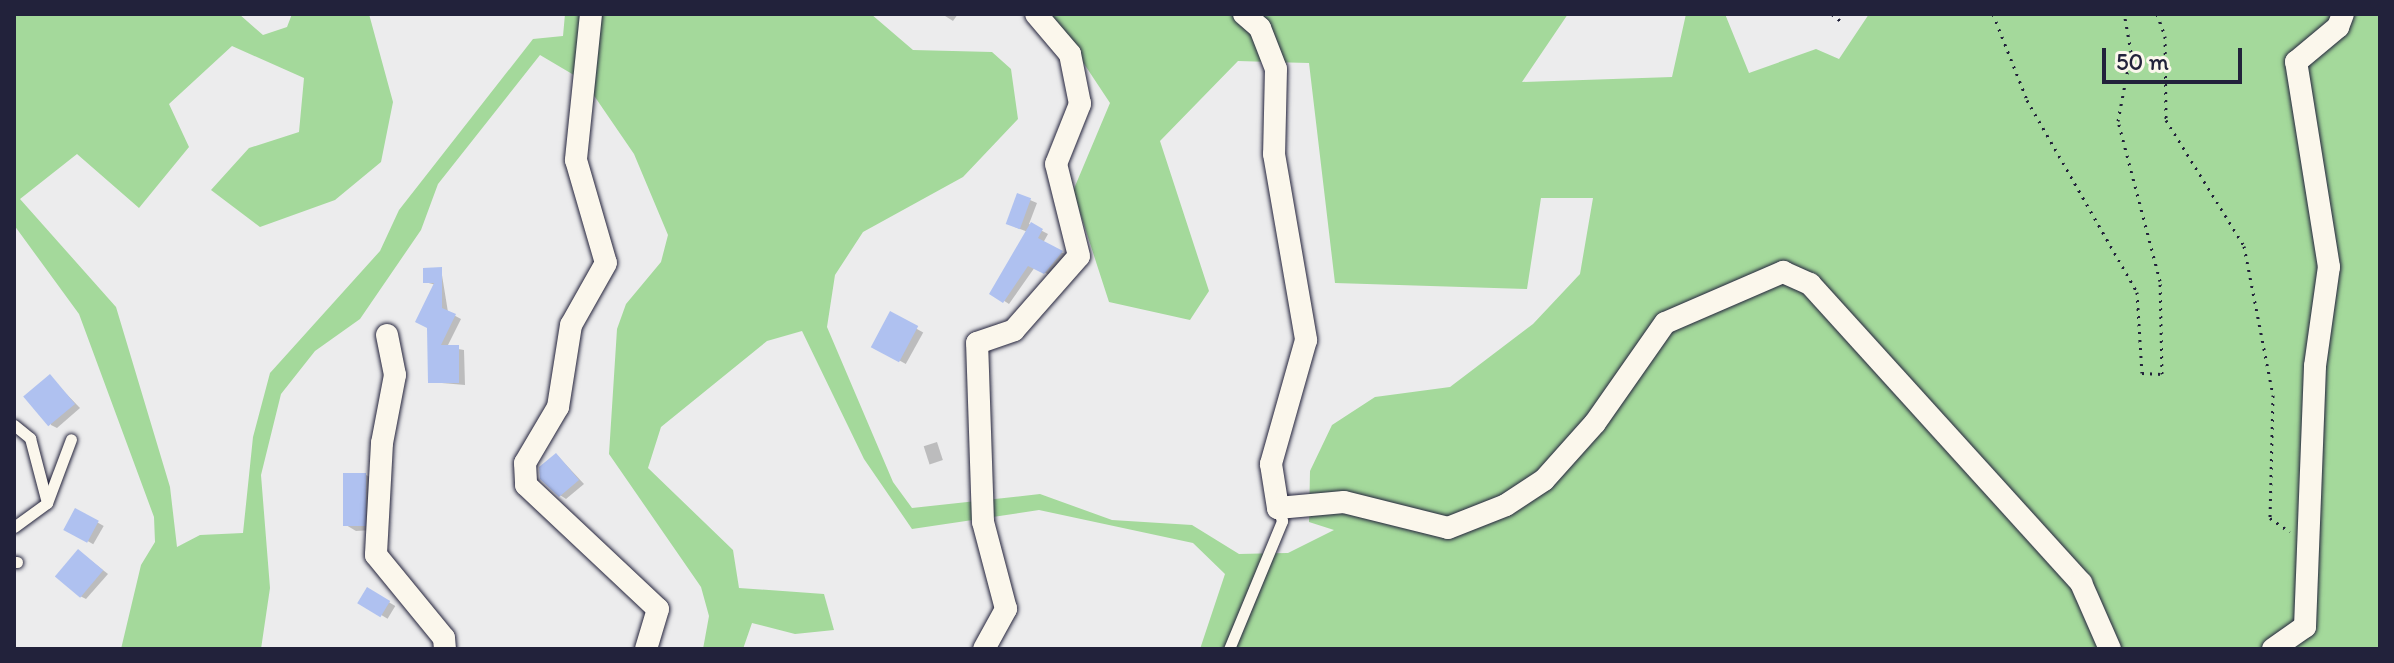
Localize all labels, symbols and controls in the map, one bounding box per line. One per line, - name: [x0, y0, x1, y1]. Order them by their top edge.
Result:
- scale bar: [2106, 32, 2246, 82]
- text: 50 m: [2116, 47, 2169, 76]

